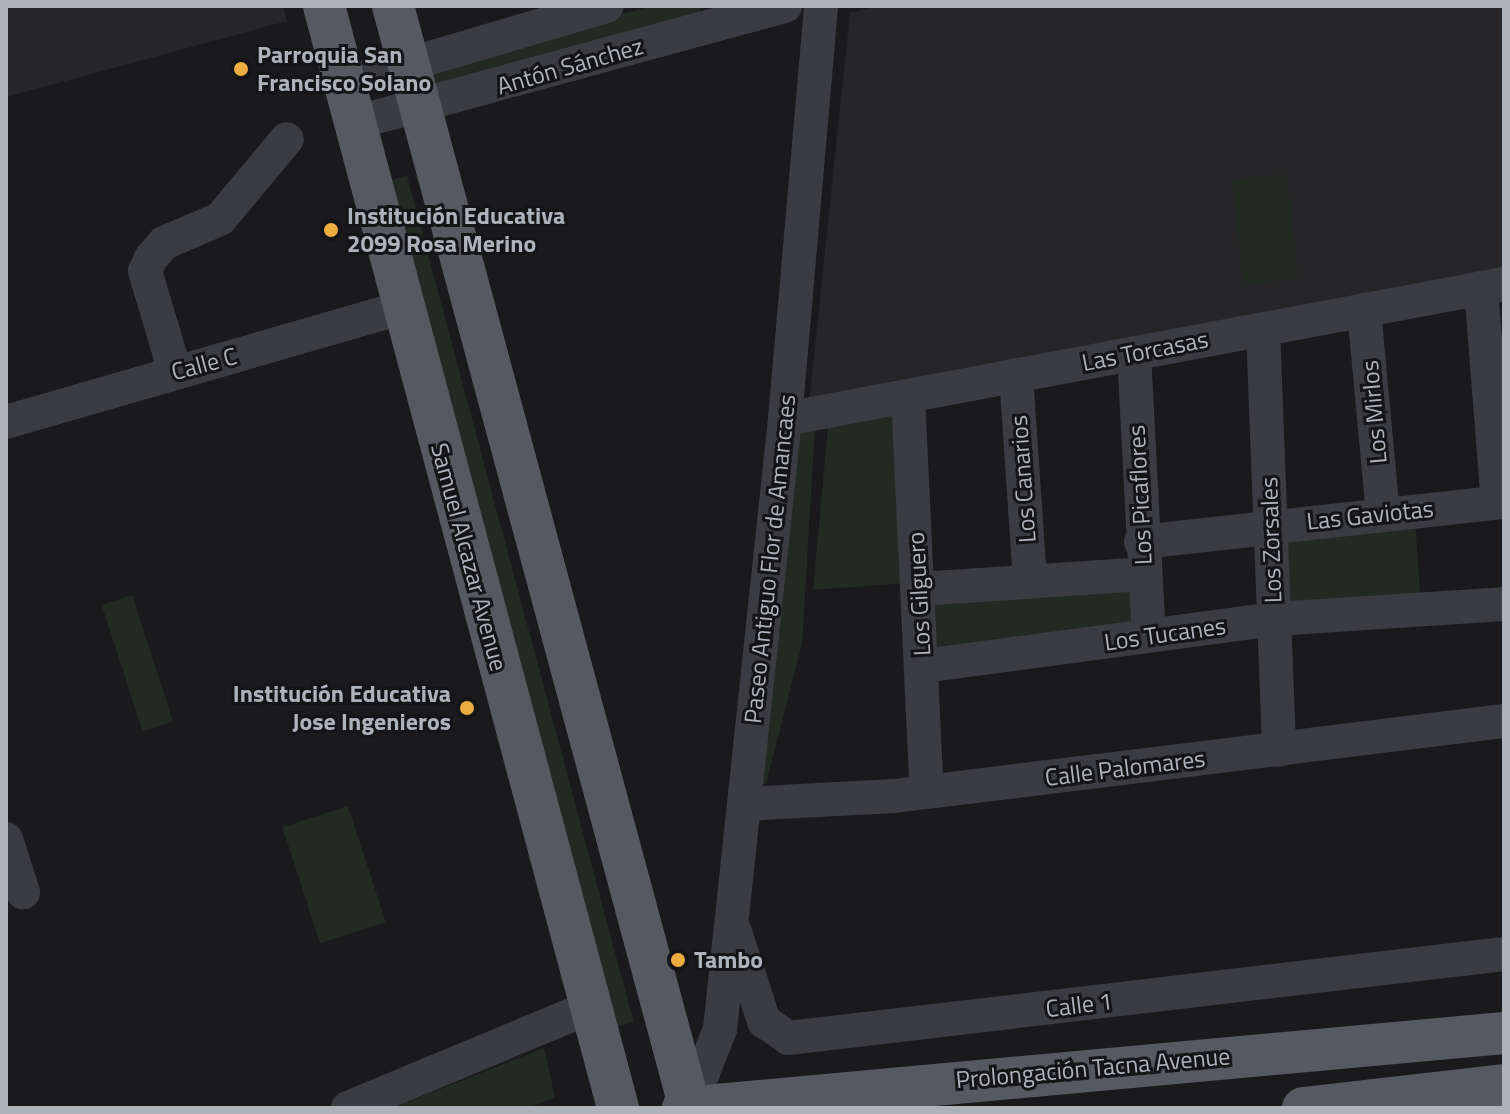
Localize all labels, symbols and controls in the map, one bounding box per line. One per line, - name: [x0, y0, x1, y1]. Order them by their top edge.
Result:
- street label: Antón Sánchez: [494, 31, 646, 101]
- place label: Parroquia San Francisco Solano: [257, 41, 431, 97]
- marker: Parroquia San Francisco Solano: [232, 60, 250, 78]
- place label: Institución Educativa 2099 Rosa Merino: [347, 202, 565, 258]
- marker: Institución Educativa 2099 Rosa Merino: [322, 221, 340, 239]
- street label: Las Torcasas: [1079, 325, 1211, 377]
- street label: Calle C: [168, 341, 240, 387]
- street label: Los Mirlos: [1355, 359, 1393, 465]
- street label: Paseo Antiguo Flor de Amancaes: [738, 393, 802, 725]
- street label: Los Canarios: [1004, 414, 1042, 544]
- street label: Los Picaflores: [1122, 424, 1158, 566]
- street label: Samuel Alcazar Avenue: [425, 440, 513, 674]
- street label: Los Zorsales: [1254, 476, 1288, 604]
- street label: Las Gaviotas: [1305, 494, 1435, 536]
- street label: Los Gilguero: [901, 531, 937, 657]
- street label: Los Tucanes: [1102, 611, 1228, 657]
- place label: Institución Educativa Jose Ingenieros: [233, 680, 451, 736]
- marker: Institución Educativa Jose Ingenieros: [458, 699, 476, 717]
- street label: Calle Palomares: [1043, 744, 1207, 792]
- place label: Tambo: [694, 946, 763, 974]
- marker: Tambo: [669, 951, 687, 969]
- street label: Calle 1: [1044, 987, 1114, 1023]
- street label: Prolongación Tacna Avenue: [955, 1042, 1231, 1094]

